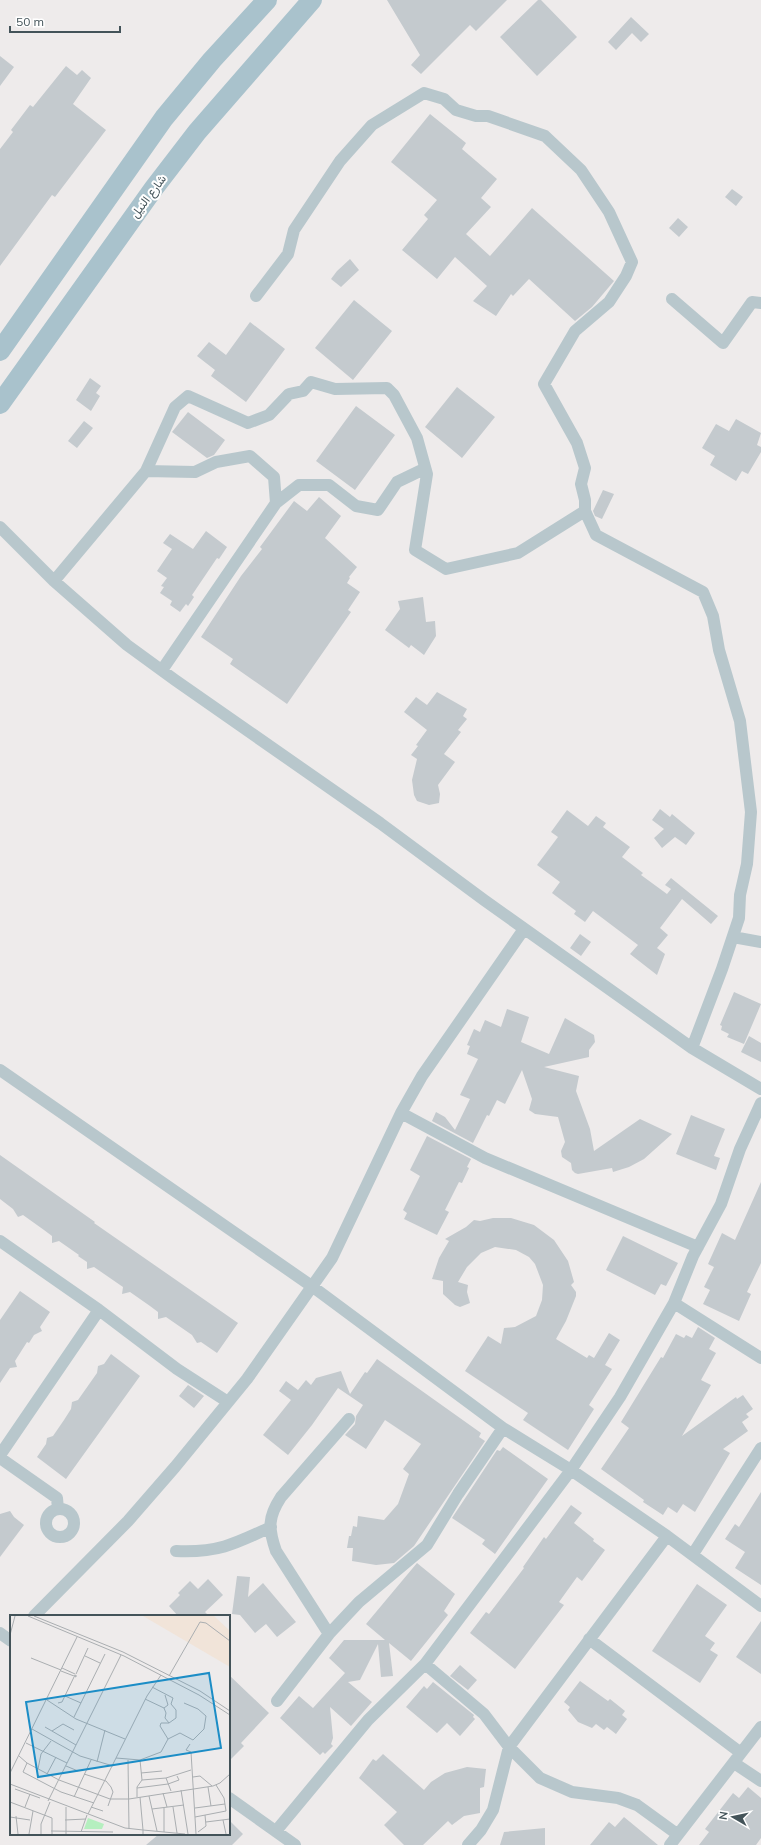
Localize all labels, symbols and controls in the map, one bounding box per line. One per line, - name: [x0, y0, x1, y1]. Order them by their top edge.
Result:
- scale bar: [10, 8, 120, 34]
- text: 50 m: [16, 14, 44, 29]
- street label: شارع النيل: [127, 171, 171, 222]
- inset map: [10, 1615, 230, 1835]
- north arrow: [713, 1797, 753, 1837]
- text: N: [716, 1810, 731, 1821]

